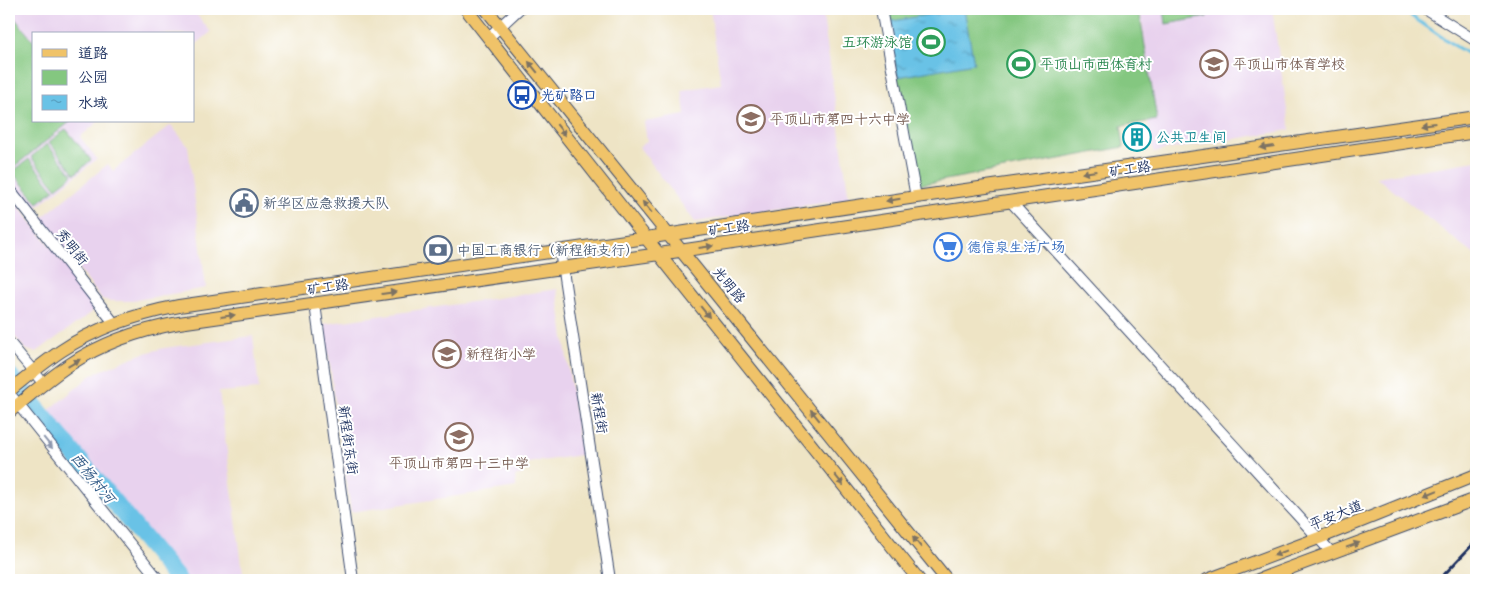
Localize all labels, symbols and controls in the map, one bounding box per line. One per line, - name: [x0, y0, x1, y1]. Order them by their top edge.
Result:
- sports icon: 五环游泳馆: [916, 27, 946, 57]
- place label: 五环游泳馆: [842, 30, 912, 55]
- legend: [32, 32, 195, 122]
- text: 道路: [78, 40, 108, 66]
- sports icon: 平顶山市西体育村: [1006, 49, 1036, 79]
- school or university icon: 平顶山市体育学校: [1199, 49, 1229, 79]
- place label: 平顶山市西体育村: [1040, 52, 1152, 77]
- place label: 平顶山市体育学校: [1233, 52, 1345, 77]
- one-way arrow: [528, 61, 539, 74]
- text: 公园: [78, 64, 108, 90]
- bus stop icon: 光矿路口: [507, 80, 537, 110]
- place label: 光矿路口: [541, 83, 597, 108]
- text: 水域: [78, 90, 108, 116]
- school or university icon: 平顶山市第四十六中学: [736, 104, 766, 134]
- place label: 平顶山市第四十六中学: [770, 107, 910, 132]
- one-way arrow: [1420, 121, 1436, 129]
- building icon: 公共卫生间: [1122, 122, 1152, 152]
- one-way arrow: [556, 123, 566, 137]
- place label: 公共卫生间: [1156, 125, 1226, 150]
- one-way arrow: [1259, 143, 1275, 151]
- street label: 矿工路: [1107, 154, 1153, 184]
- one-way arrow: [1081, 168, 1097, 176]
- public building icon: 新华区应急救援大队: [229, 188, 259, 218]
- place label: 新华区应急救援大队: [263, 191, 389, 216]
- one-way arrow: [885, 196, 901, 204]
- one-way arrow: [641, 201, 652, 214]
- street label: 矿工路: [706, 213, 752, 243]
- street label: 秀明街: [49, 223, 95, 271]
- supermarket icon: 德信泉生活广场: [933, 232, 963, 262]
- bank icon: 中国工商银行（新程街支行）: [423, 235, 453, 265]
- place label: 德信泉生活广场: [967, 235, 1065, 260]
- place label: 中国工商银行（新程街支行）: [457, 238, 639, 263]
- one-way arrow: [698, 243, 714, 251]
- street label: 光明路: [706, 261, 752, 309]
- street label: 矿工路: [305, 272, 351, 302]
- one-way arrow: [381, 289, 397, 297]
- one-way arrow: [700, 305, 711, 318]
- one-way arrow: [221, 312, 237, 320]
- school or university icon: 新程街小学: [432, 339, 462, 369]
- place label: 新程街小学: [466, 342, 536, 367]
- one-way arrow: [68, 358, 81, 367]
- street label: 新程街: [583, 390, 615, 436]
- street label: 新程街东街: [331, 404, 365, 476]
- one-way arrow: [809, 409, 820, 422]
- school or university icon: 平顶山市第四十三中学: [444, 422, 474, 452]
- one-way arrow: [43, 436, 54, 449]
- water label: 西杨村河: [64, 446, 124, 512]
- place label: 平顶山市第四十三中学: [389, 451, 529, 476]
- one-way arrow: [834, 473, 845, 486]
- one-way arrow: [1423, 489, 1438, 497]
- street label: 平安大道: [1305, 493, 1367, 537]
- one-way arrow: [911, 536, 922, 549]
- one-way arrow: [1346, 541, 1361, 549]
- one-way arrow: [1272, 549, 1287, 557]

